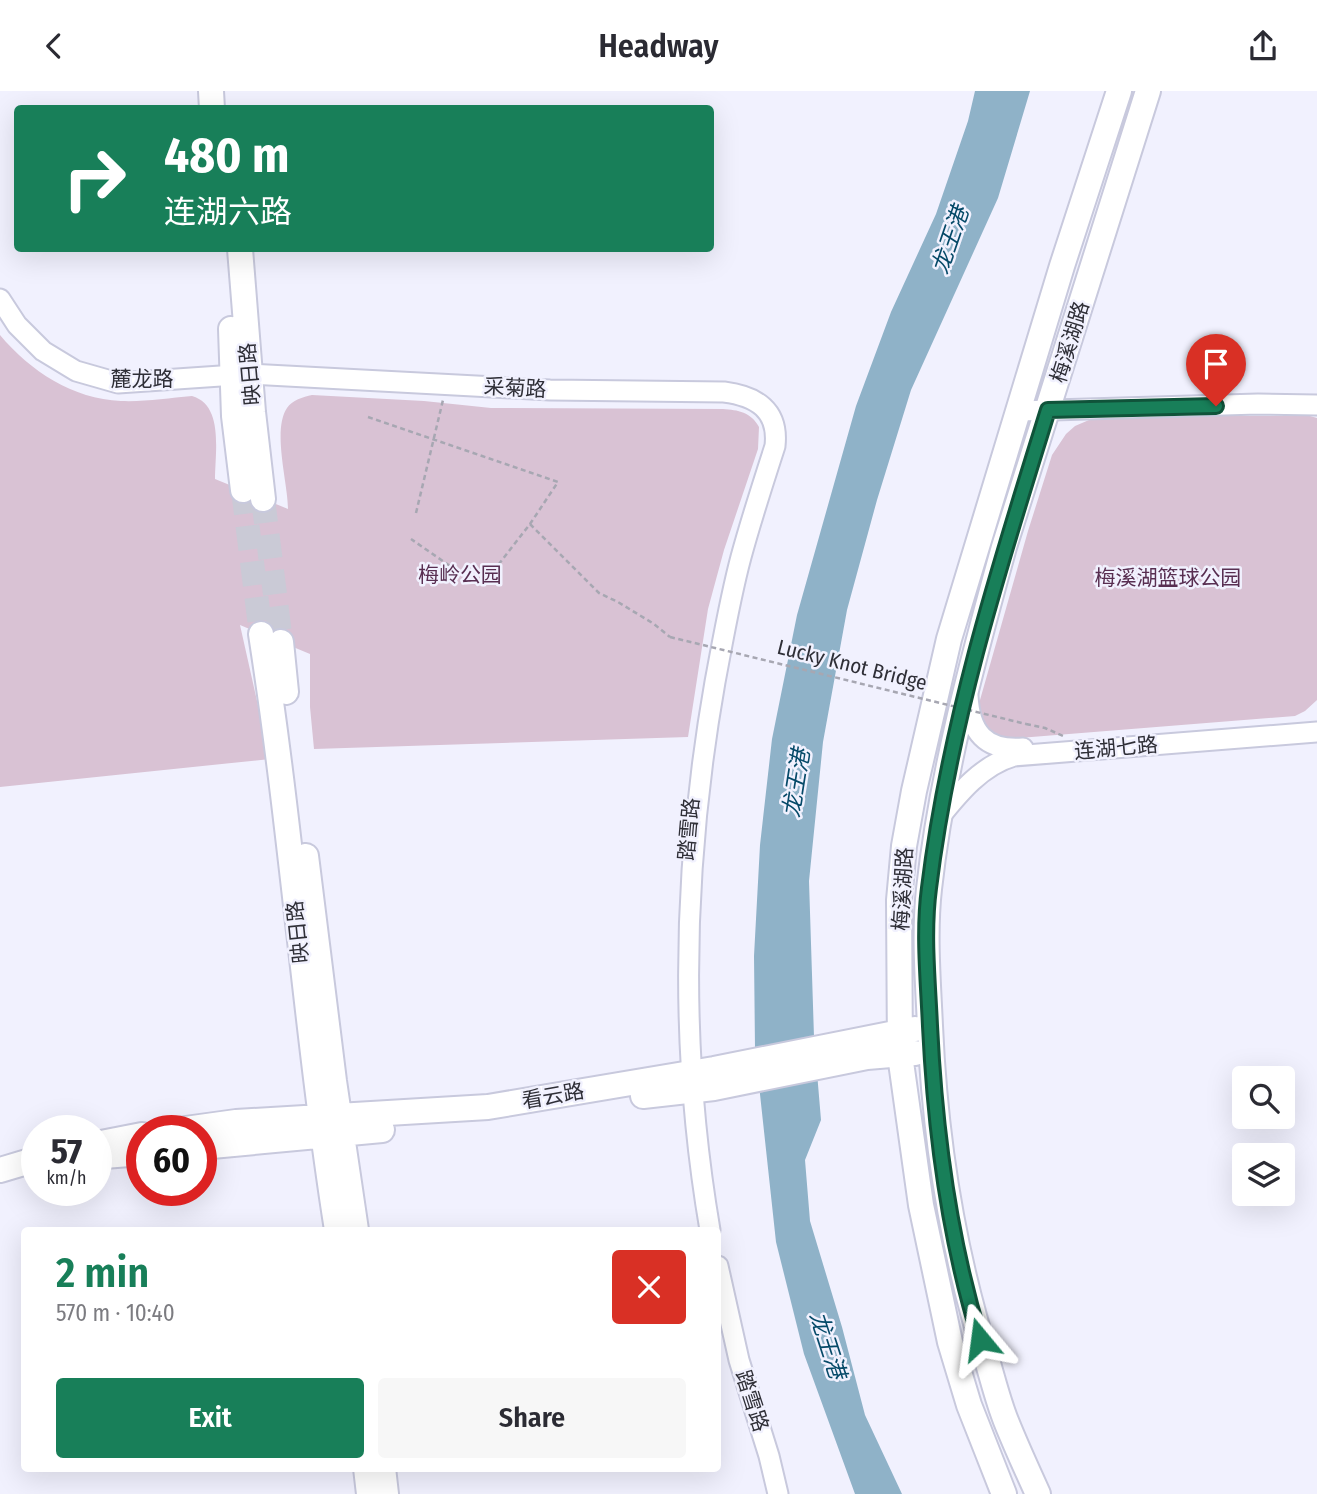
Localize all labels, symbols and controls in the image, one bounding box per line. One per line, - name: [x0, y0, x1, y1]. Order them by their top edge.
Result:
- icon: back: [35, 27, 73, 65]
- text: Headway: [598, 27, 719, 65]
- icon: share: [1244, 27, 1282, 65]
- text: 480 m: [164, 126, 289, 185]
- icon: right: [49, 133, 140, 224]
- text: 连湖六路: [164, 193, 292, 231]
- water label: 龙王港: [926, 200, 975, 277]
- street label: 梅溪湖路: [1045, 298, 1095, 386]
- pin: [1186, 334, 1246, 406]
- street label: 映日路: [234, 341, 266, 407]
- icon: arrive: [1197, 345, 1235, 383]
- street label: 麓龙路: [111, 366, 174, 392]
- street label: 采菊路: [483, 373, 547, 403]
- park label: 梅岭公园: [418, 562, 502, 588]
- park label: 梅溪湖篮球公园: [1095, 565, 1242, 591]
- street label: Lucky Knot Bridge: [774, 634, 930, 696]
- street label: 连湖七路: [1073, 731, 1159, 765]
- water label: 龙王港: [777, 744, 816, 819]
- street label: 踏雪路: [673, 796, 705, 862]
- street label: 梅溪湖路: [888, 846, 918, 932]
- street label: 映日路: [282, 899, 314, 965]
- map controls: [1232, 1066, 1295, 1206]
- button: search: [1232, 1066, 1295, 1129]
- street label: 看云路: [520, 1078, 586, 1114]
- speed limit sign: 60: [126, 1115, 217, 1206]
- text: 57: [51, 1130, 82, 1172]
- button: layers: [1232, 1143, 1295, 1206]
- text: km/h: [46, 1167, 87, 1189]
- text: 2 min: [56, 1248, 149, 1298]
- button: close: [612, 1250, 686, 1324]
- text: 570 m · 10:40: [56, 1299, 175, 1327]
- position arrow: [943, 1302, 1017, 1376]
- water label: 龙王港: [804, 1308, 853, 1385]
- street label: 踏雪路: [730, 1367, 774, 1435]
- button: Exit: [56, 1378, 364, 1458]
- button: Share: [378, 1378, 686, 1458]

